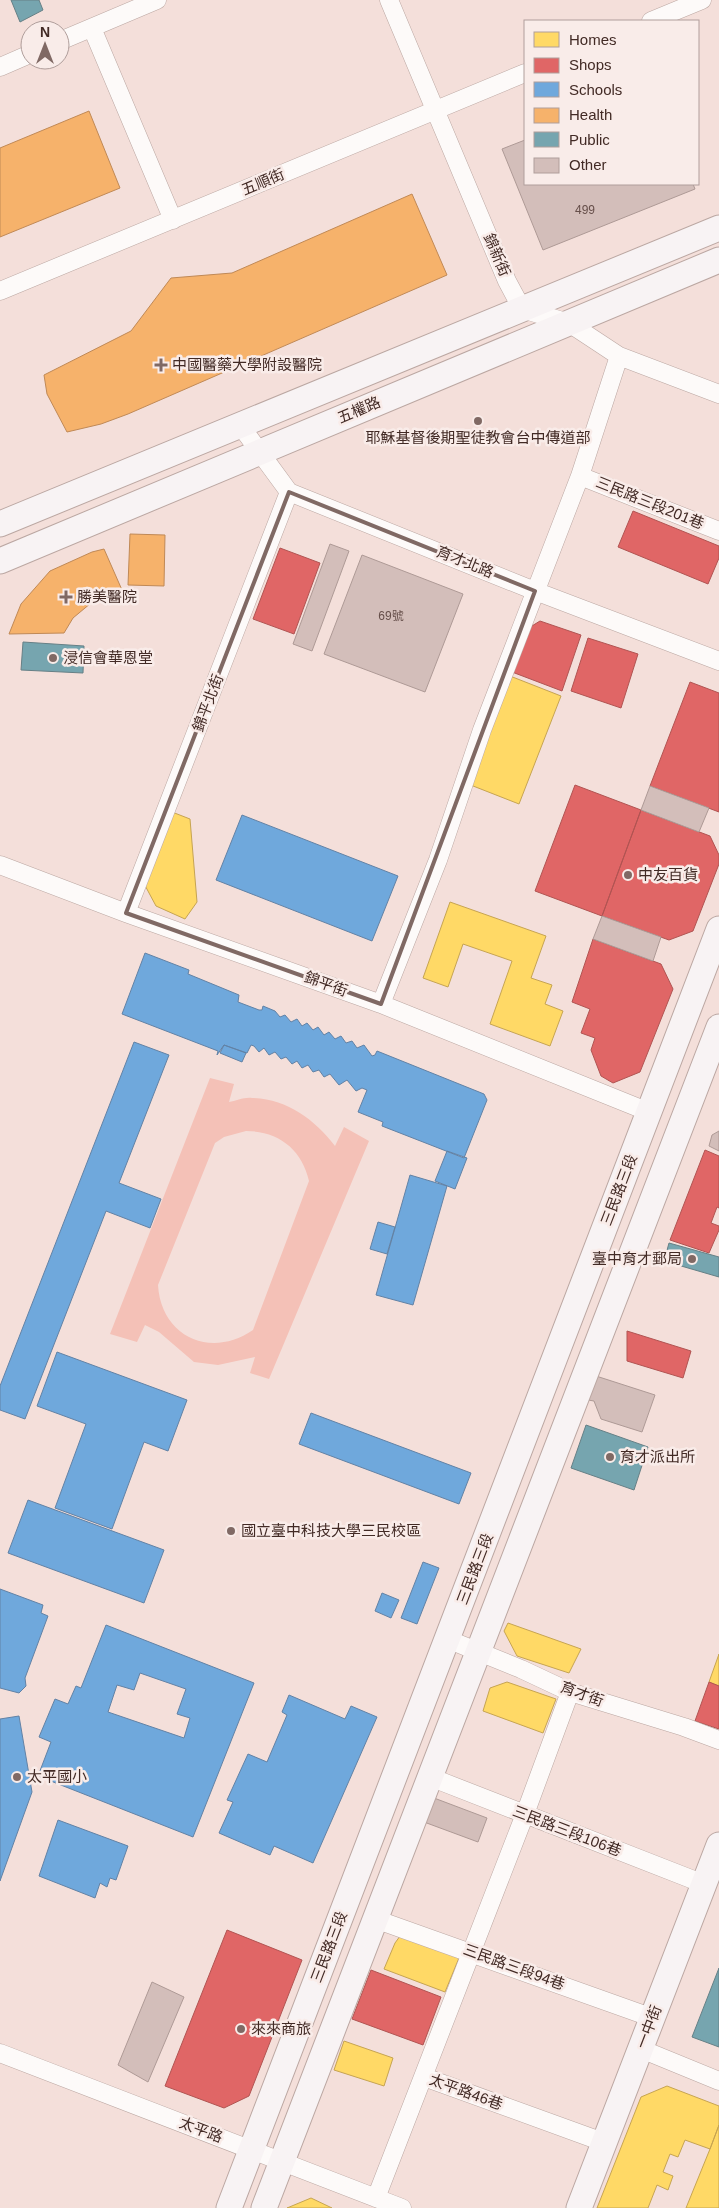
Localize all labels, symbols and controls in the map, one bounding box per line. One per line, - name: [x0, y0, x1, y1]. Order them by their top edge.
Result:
- north arrow: [20, 20, 70, 70]
- legend: [524, 20, 699, 185]
- text: N: [40, 24, 50, 40]
- text: Homes: [569, 31, 617, 48]
- text: Shops: [569, 56, 612, 73]
- text: Schools: [569, 81, 622, 98]
- text: Health: [569, 106, 612, 123]
- text: Public: [569, 131, 610, 148]
- text: Other: [569, 156, 607, 173]
- street label: 五順街: [239, 165, 287, 198]
- house number: 499: [575, 203, 595, 217]
- street label: 錦新街: [481, 231, 514, 279]
- place label: 中國醫藥大學附設醫院: [172, 356, 322, 373]
- marker: 中國醫藥大學附設醫院: [154, 358, 168, 372]
- street label: 五權路: [335, 393, 383, 426]
- marker: 耶穌基督後期聖徒教會台中傳道部: [472, 415, 484, 427]
- place label: 耶穌基督後期聖徒教會台中傳道部: [365, 429, 591, 446]
- street label: 三民路三段201巷: [594, 473, 707, 532]
- street label: 育才北路: [434, 542, 496, 581]
- place label: 勝美醫院: [77, 588, 137, 605]
- marker: 勝美醫院: [59, 590, 73, 604]
- house number: 69號: [378, 609, 404, 623]
- place label: 浸信會華恩堂: [63, 649, 153, 666]
- marker: 浸信會華恩堂: [47, 652, 59, 664]
- street label: 錦平北街: [189, 672, 226, 734]
- place label: 中友百貨: [638, 866, 698, 883]
- marker: 中友百貨: [622, 869, 634, 881]
- street label: 錦平街: [302, 968, 350, 999]
- street label: 三民路三段: [597, 1152, 640, 1228]
- place label: 臺中育才郵局: [592, 1250, 682, 1267]
- marker: 臺中育才郵局: [686, 1253, 698, 1265]
- place label: 育才派出所: [620, 1448, 695, 1465]
- marker: 育才派出所: [604, 1451, 616, 1463]
- place label: 國立臺中科技大學三民校區: [241, 1522, 421, 1539]
- marker: 國立臺中科技大學三民校區: [225, 1525, 237, 1537]
- street label: 三民路三段: [453, 1531, 496, 1607]
- street label: 育才街: [558, 1678, 606, 1709]
- place label: 太平國小: [27, 1768, 87, 1785]
- marker: 太平國小: [11, 1771, 23, 1783]
- street label: 三民路三段106巷: [510, 1802, 624, 1859]
- street label: 三民路三段: [307, 1909, 350, 1985]
- street label: 三民路三段94巷: [461, 1940, 567, 1993]
- street label: 一中街: [633, 2003, 665, 2051]
- place label: 來來商旅: [251, 2020, 311, 2037]
- marker: 來來商旅: [235, 2023, 247, 2035]
- street label: 太平路46巷: [427, 2070, 505, 2113]
- street label: 太平路: [177, 2114, 225, 2146]

